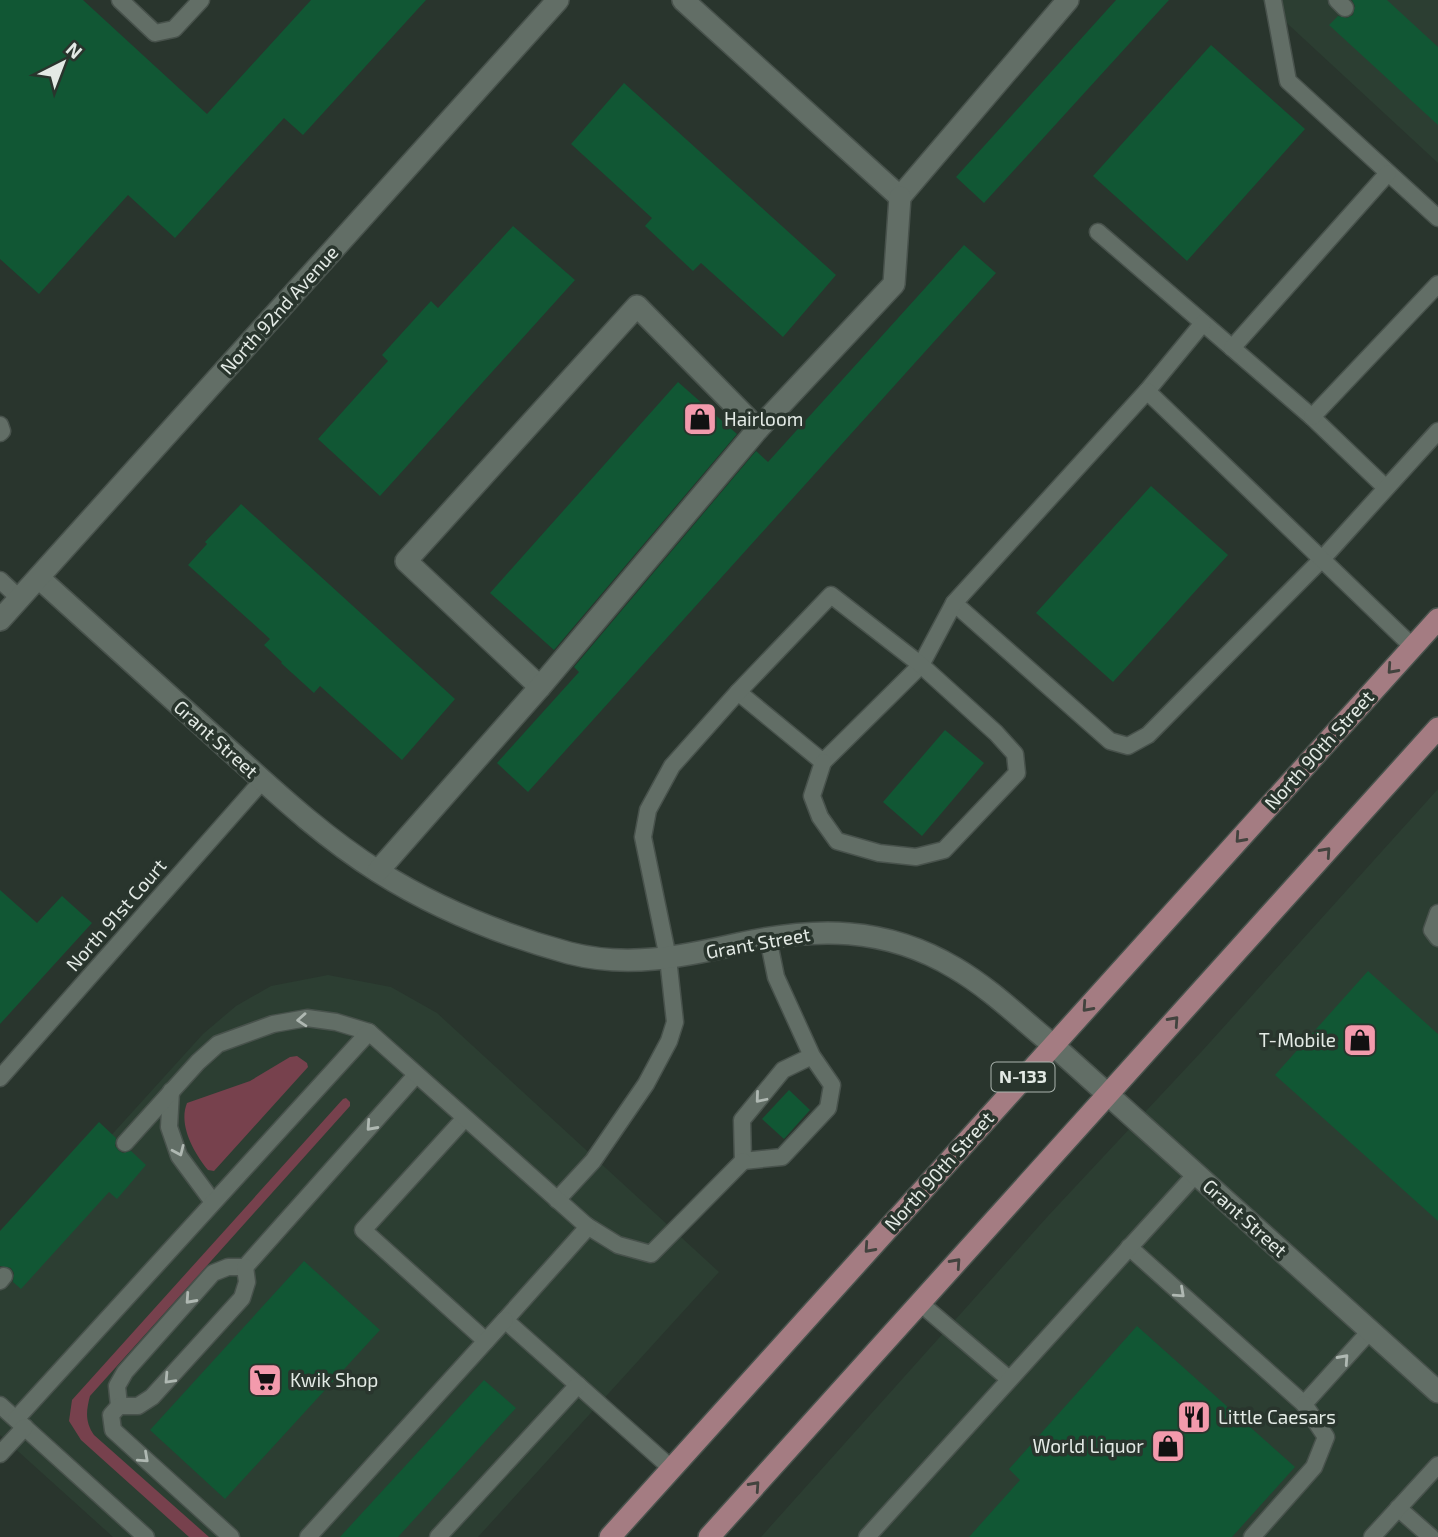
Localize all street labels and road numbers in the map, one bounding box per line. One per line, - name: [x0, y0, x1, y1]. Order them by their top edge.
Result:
- street label: North 92nd Avenue: [215, 241, 342, 379]
- street label: North 90th Street: [1259, 686, 1378, 814]
- street label: Grant Street: [170, 695, 263, 782]
- street label: North 91st Court: [61, 854, 171, 976]
- street label: Grant Street: [704, 922, 812, 963]
- road number: N-133: [992, 1062, 1054, 1092]
- street label: North 90th Street: [879, 1107, 998, 1235]
- street label: Grant Street: [1199, 1174, 1292, 1261]

